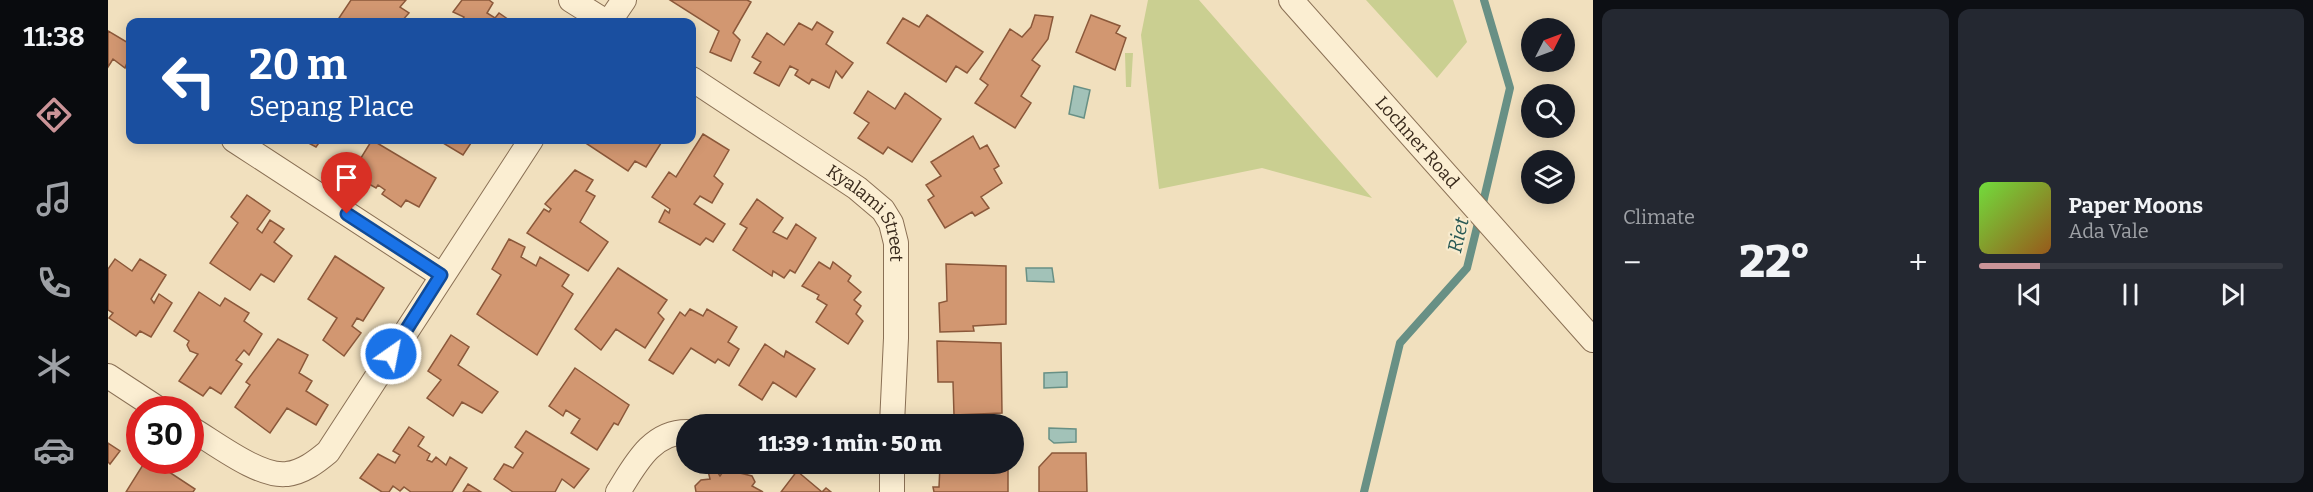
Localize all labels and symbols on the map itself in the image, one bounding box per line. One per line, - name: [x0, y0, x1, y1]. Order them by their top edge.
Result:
- north arrow: [1521, 18, 1575, 72]
- street label: Lochner Road: [1371, 92, 1464, 193]
- pin: [321, 152, 372, 214]
- street label: Kyalami Street: [822, 160, 907, 262]
- water label: Riet: [1442, 214, 1474, 255]
- position arrow: [359, 322, 423, 386]
- speed limit sign: 30: [126, 396, 204, 474]

